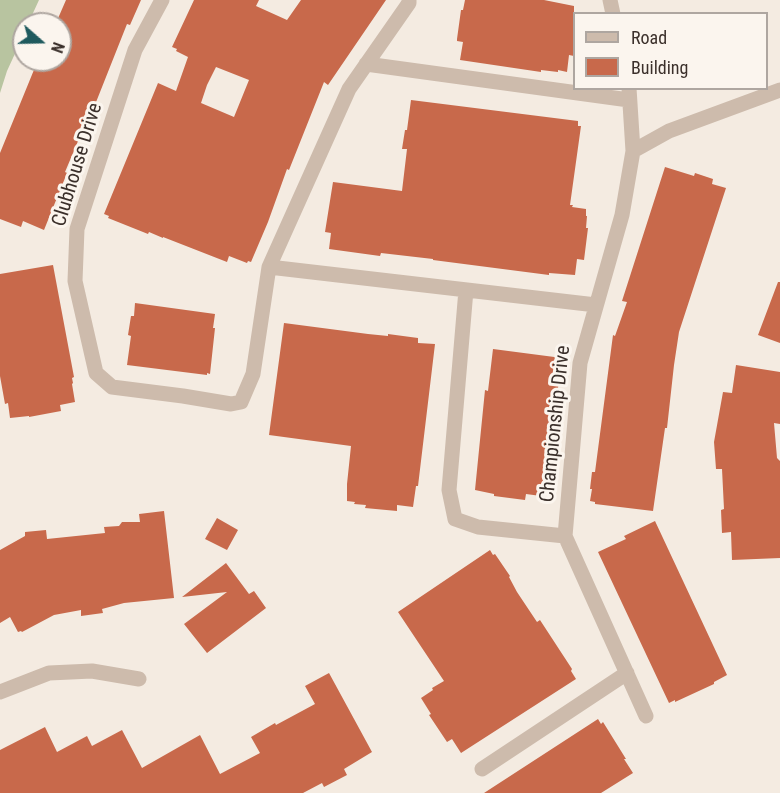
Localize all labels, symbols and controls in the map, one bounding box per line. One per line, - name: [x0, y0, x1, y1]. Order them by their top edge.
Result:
- north arrow: [12, 12, 72, 72]
- legend: [573, 12, 768, 90]
- text: Road: [631, 27, 667, 48]
- text: N: [47, 40, 68, 55]
- text: Building: [631, 57, 688, 78]
- street label: Clubhouse Drive: [48, 100, 108, 230]
- street label: Championship Drive: [536, 344, 576, 504]

